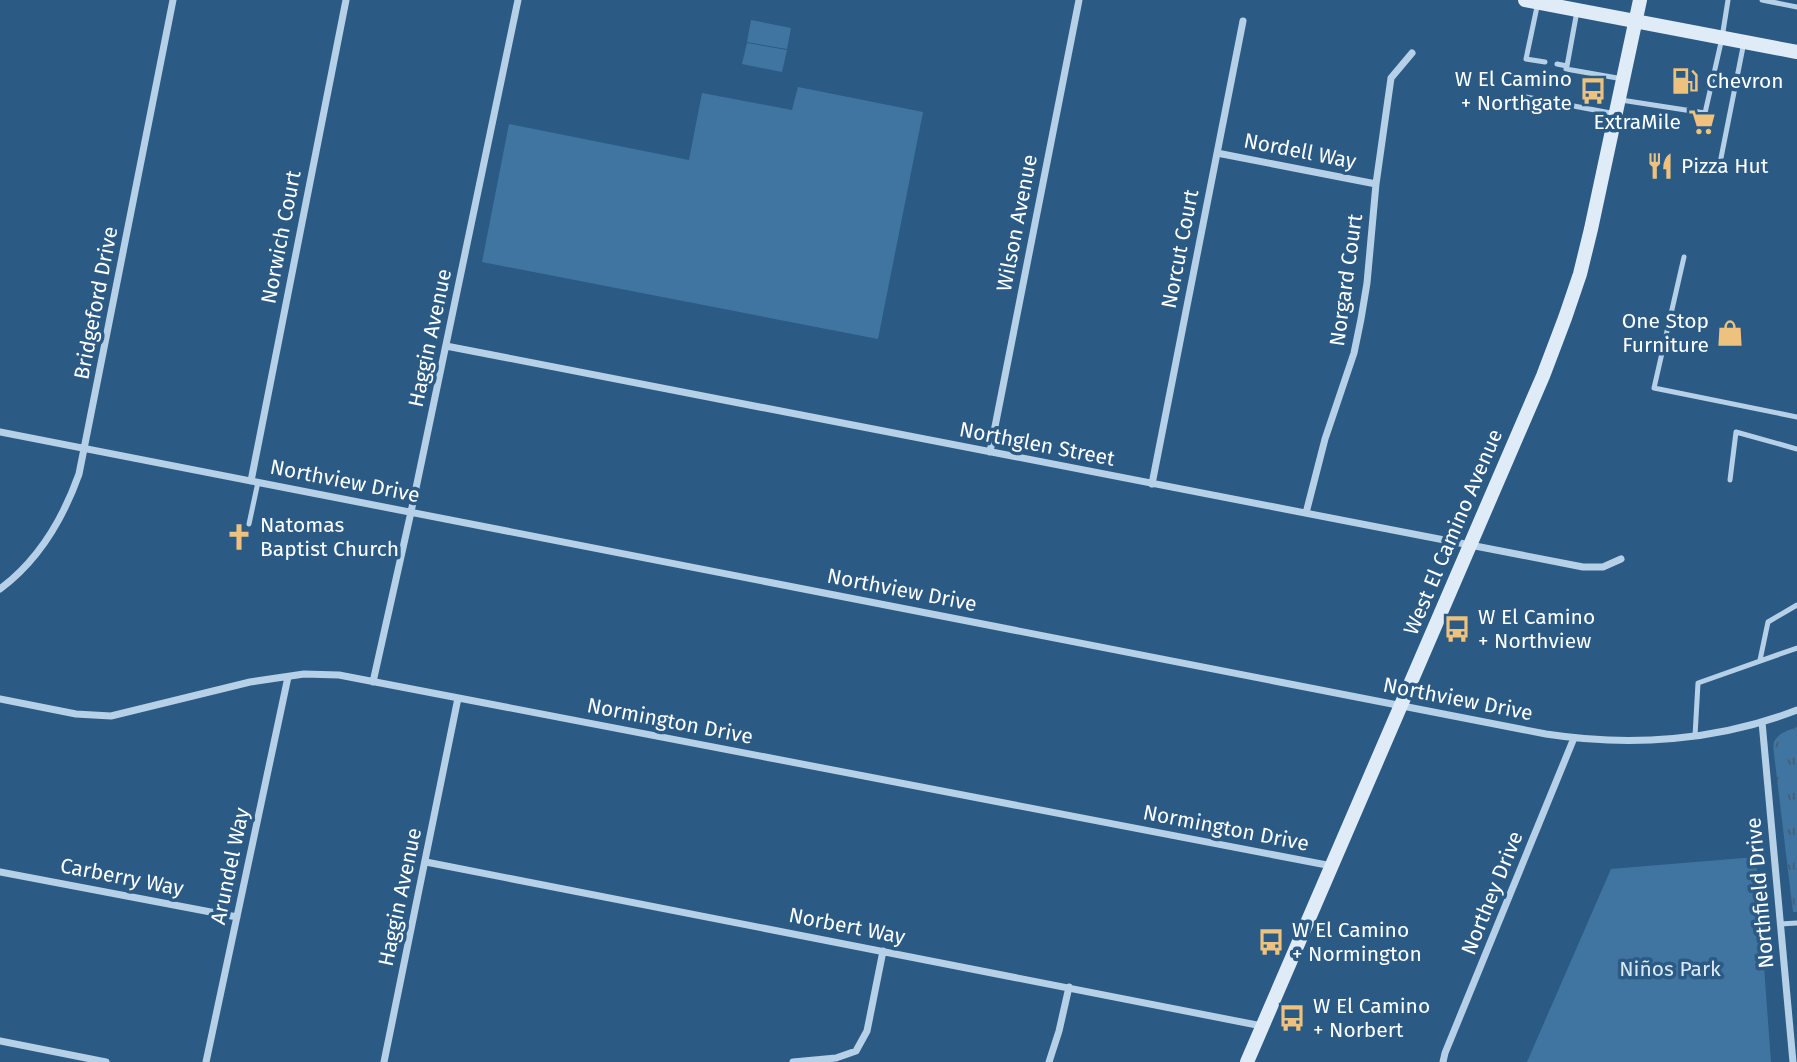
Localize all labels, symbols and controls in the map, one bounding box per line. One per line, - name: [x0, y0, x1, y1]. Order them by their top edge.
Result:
- place label: W El Camino + Northgate: [1455, 66, 1572, 116]
- fuel station icon: Chevron: [1670, 66, 1700, 96]
- place label: Chevron: [1706, 68, 1784, 94]
- bus stop icon: W El Camino + Northgate: [1578, 76, 1608, 106]
- supermarket icon: ExtraMile: [1687, 107, 1717, 137]
- place label: ExtraMile: [1593, 109, 1681, 135]
- street label: Nordell Way: [1242, 127, 1359, 175]
- restaurant icon: Pizza Hut: [1645, 151, 1675, 181]
- street label: Wilson Avenue: [991, 152, 1043, 294]
- place label: Pizza Hut: [1681, 153, 1769, 179]
- street label: Norwich Court: [255, 168, 307, 306]
- street label: Norcut Court: [1156, 187, 1204, 311]
- street label: Norgard Court: [1324, 212, 1368, 348]
- street label: Bridgeford Drive: [68, 224, 124, 382]
- street label: Haggin Avenue: [403, 266, 457, 410]
- place label: One Stop Furniture: [1622, 308, 1709, 358]
- shop icon: One Stop Furniture: [1715, 318, 1745, 348]
- street label: Northglen Street: [957, 416, 1117, 472]
- street label: West El Camino Avenue: [1398, 425, 1508, 639]
- street label: Northview Drive: [268, 454, 422, 508]
- place label: Natomas Baptist Church: [260, 512, 399, 562]
- church icon: Natomas Baptist Church: [224, 522, 254, 552]
- street label: Northview Drive: [825, 563, 979, 617]
- place label: W El Camino + Northview: [1478, 604, 1595, 654]
- bus stop icon: W El Camino + Northview: [1442, 614, 1472, 644]
- street label: Northview Drive: [1381, 672, 1535, 726]
- street label: Normington Drive: [585, 692, 755, 750]
- street label: Normington Drive: [1141, 799, 1311, 857]
- street label: Arundel Way: [205, 805, 255, 927]
- street label: Northfield Drive: [1740, 816, 1780, 970]
- street label: Haggin Avenue: [373, 825, 427, 969]
- street label: Northey Drive: [1455, 827, 1529, 959]
- street label: Carberry Way: [58, 852, 187, 902]
- street label: Norbert Way: [787, 902, 908, 950]
- place label: W El Camino + Normington: [1292, 917, 1422, 967]
- bus stop icon: W El Camino + Normington: [1256, 927, 1286, 957]
- park label: Niños Park: [1619, 956, 1721, 982]
- place label: W El Camino + Norbert: [1313, 993, 1430, 1043]
- bus stop icon: W El Camino + Norbert: [1277, 1003, 1307, 1033]

